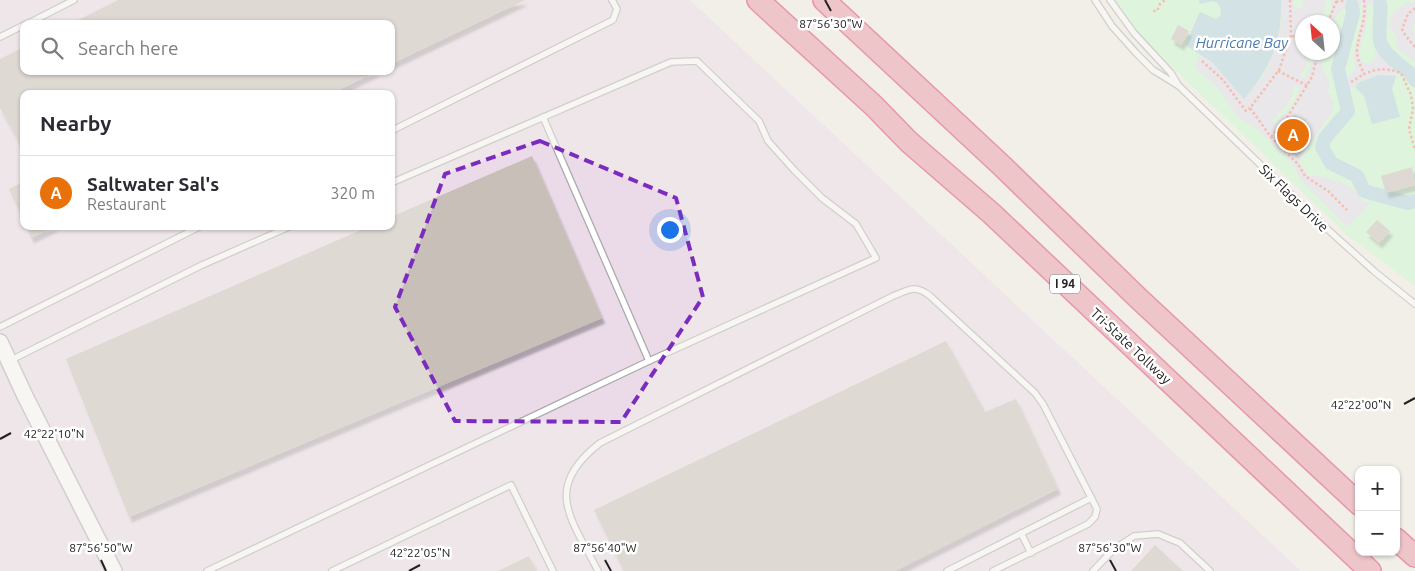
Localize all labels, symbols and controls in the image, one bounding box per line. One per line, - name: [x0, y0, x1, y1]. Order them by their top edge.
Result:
- north arrow: [1295, 15, 1340, 60]
- text: 87°56'30"W: [799, 17, 863, 30]
- search box: [20, 20, 395, 75]
- icon: search: [38, 34, 66, 62]
- water label: Hurricane Bay: [1196, 34, 1289, 51]
- text: Search here: [78, 37, 178, 59]
- text: Nearby: [40, 111, 111, 135]
- pin: A: [1277, 116, 1309, 154]
- street label: Six Flags Drive: [1256, 161, 1332, 235]
- text: Saltwater Sal's: [87, 173, 219, 195]
- text: A: [50, 184, 62, 202]
- text: 320 m: [330, 184, 375, 202]
- text: Restaurant: [87, 195, 166, 213]
- your location: [657, 217, 683, 243]
- road number: I 94: [1050, 274, 1080, 294]
- street label: Tri-State Tollway: [1088, 305, 1175, 387]
- text: 42°22'00"N: [1331, 398, 1391, 411]
- text: 42°22'10"N: [24, 427, 84, 440]
- map controls: [1355, 466, 1400, 556]
- button: +: [1355, 466, 1400, 511]
- button: −: [1355, 511, 1400, 556]
- text: 87°56'50"W: [69, 541, 133, 554]
- text: 87°56'40"W: [573, 541, 637, 554]
- text: 87°56'30"W: [1078, 541, 1142, 554]
- text: 42°22'05"N: [390, 546, 450, 559]

